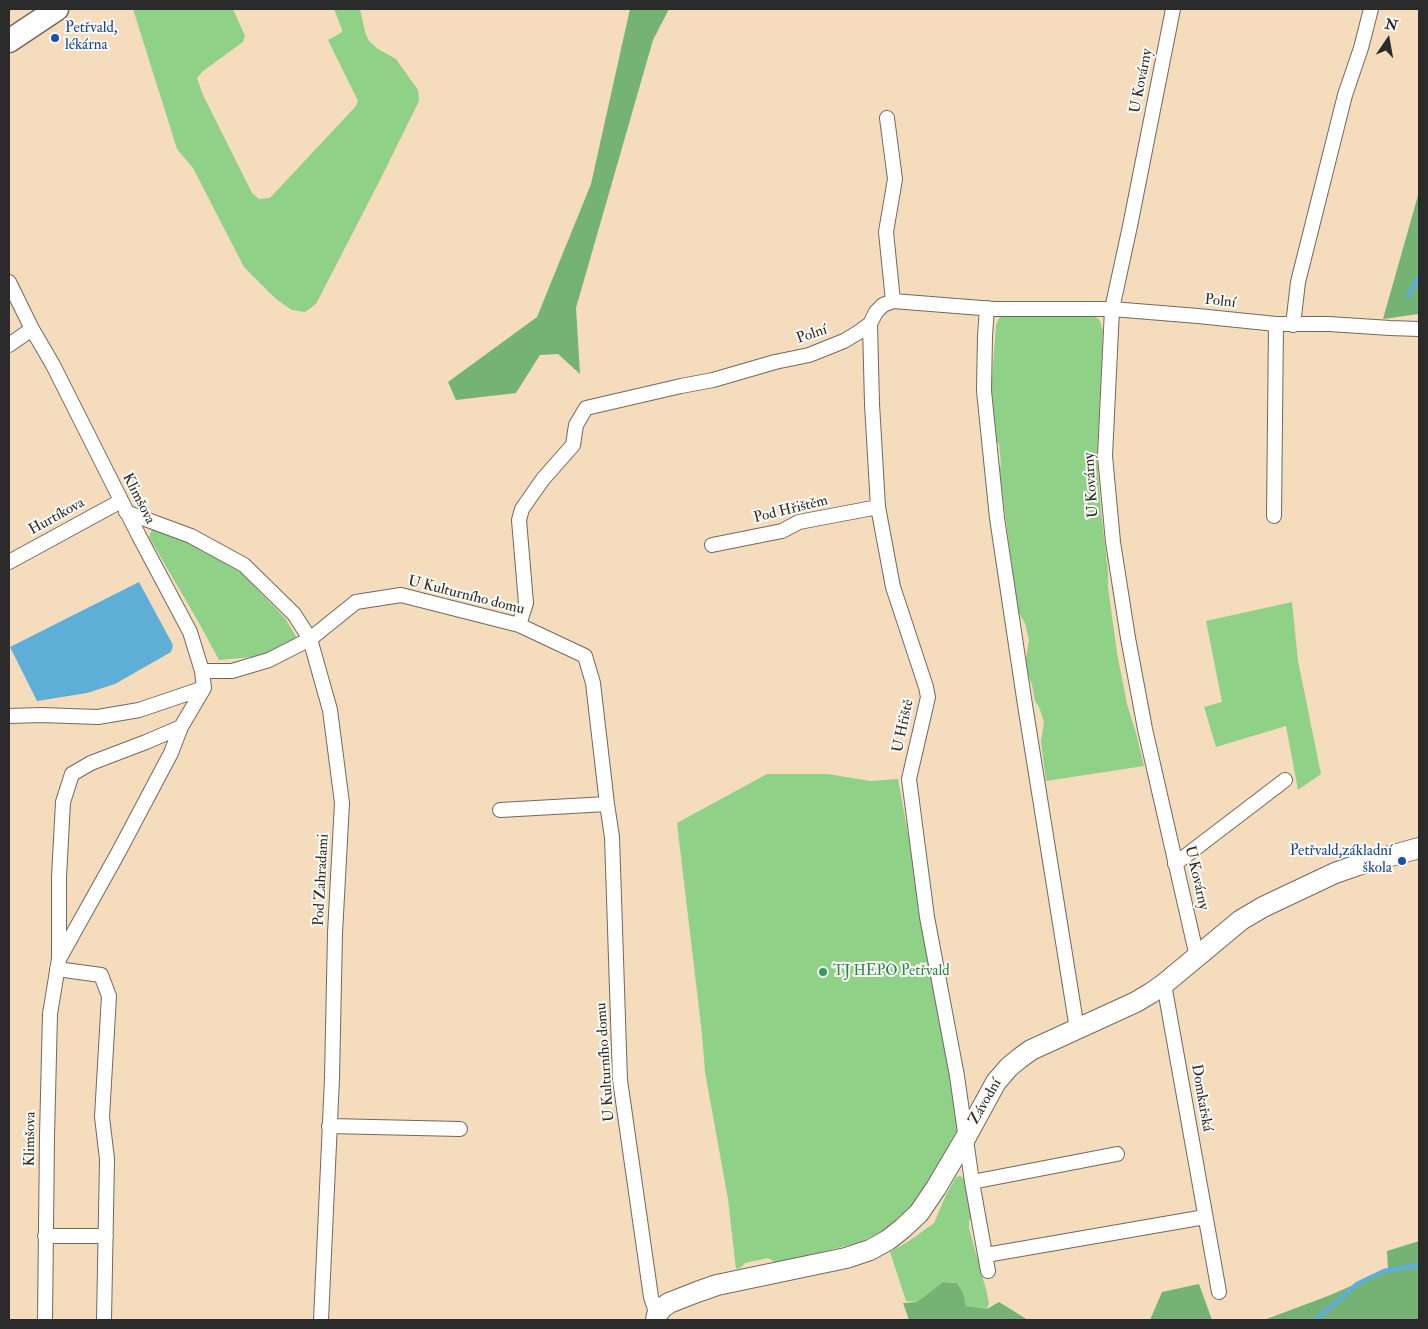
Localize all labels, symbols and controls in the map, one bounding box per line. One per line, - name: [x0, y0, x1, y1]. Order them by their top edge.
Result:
- north arrow: [1363, 15, 1413, 65]
- text: N: [1383, 15, 1399, 34]
- place label: Petřvald, lékárna: [65, 20, 118, 55]
- marker: Petřvald, lékárna: [49, 32, 61, 44]
- street label: U Kovárny: [1127, 47, 1157, 115]
- street label: Polní: [1204, 291, 1236, 313]
- street label: Polní: [794, 321, 830, 349]
- street label: U Kovárny: [1081, 452, 1103, 518]
- street label: Klimšova: [118, 471, 158, 527]
- street label: Pod Hřištěm: [752, 492, 830, 528]
- street label: Hurtíkova: [26, 494, 88, 540]
- street label: U Kulturního domu: [406, 573, 526, 619]
- street label: U Hřiště: [890, 698, 918, 754]
- street label: Pod Zahradami: [311, 833, 333, 927]
- place label: Petřvald,základní škola: [1290, 843, 1392, 878]
- street label: U Kovárny: [1180, 844, 1212, 912]
- marker: Petřvald,základní škola: [1396, 855, 1408, 867]
- place label: TJ HEPO Petřvald: [833, 963, 950, 981]
- marker: TJ HEPO Petřvald: [817, 966, 829, 978]
- street label: U Kulturního domu: [593, 1002, 619, 1122]
- street label: Domkařská: [1186, 1063, 1216, 1133]
- street label: Závodní: [966, 1076, 1006, 1128]
- street label: Klimšova: [22, 1111, 40, 1167]

